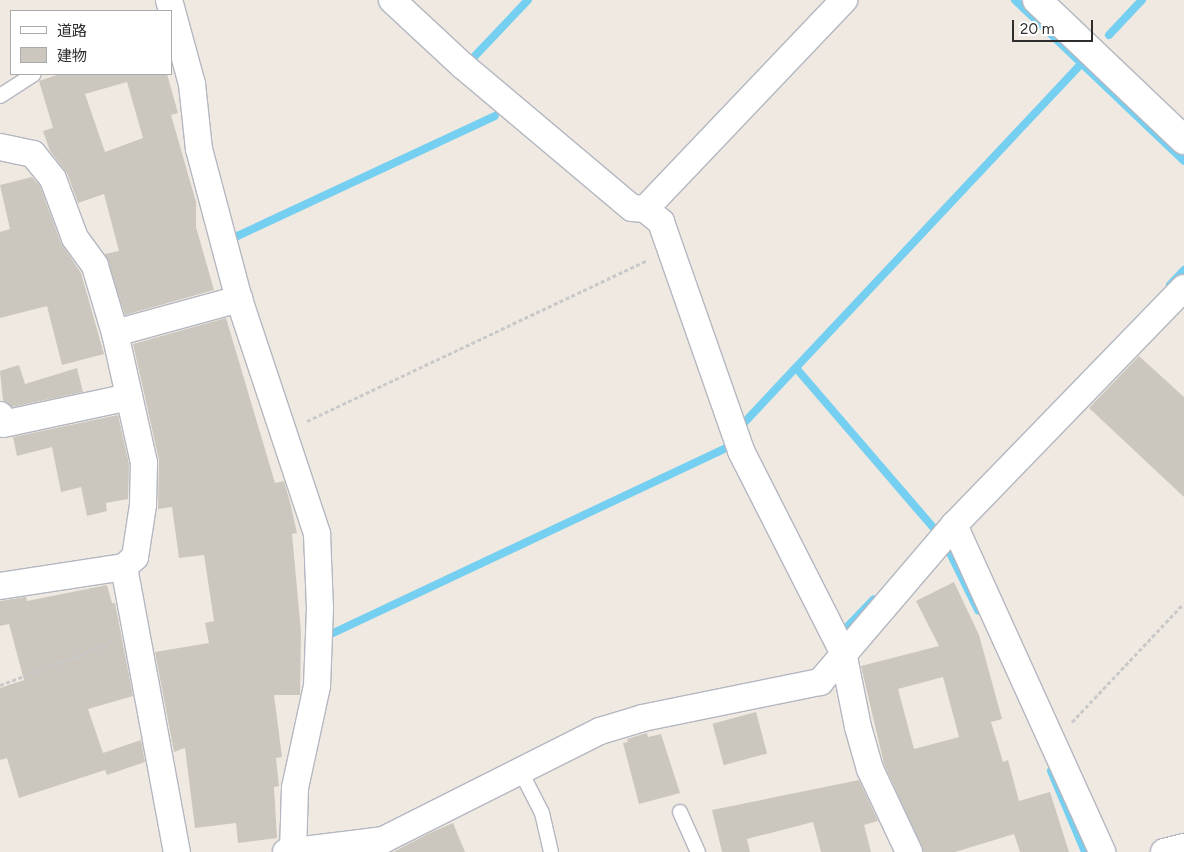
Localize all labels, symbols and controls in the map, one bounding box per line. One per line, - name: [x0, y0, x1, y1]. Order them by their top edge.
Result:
- legend: [10, 10, 172, 75]
- scale bar: [1014, 10, 1095, 42]
- text: 20 m: [1020, 20, 1054, 38]
- text: 道路: [57, 22, 87, 40]
- text: 建物: [57, 47, 87, 65]

